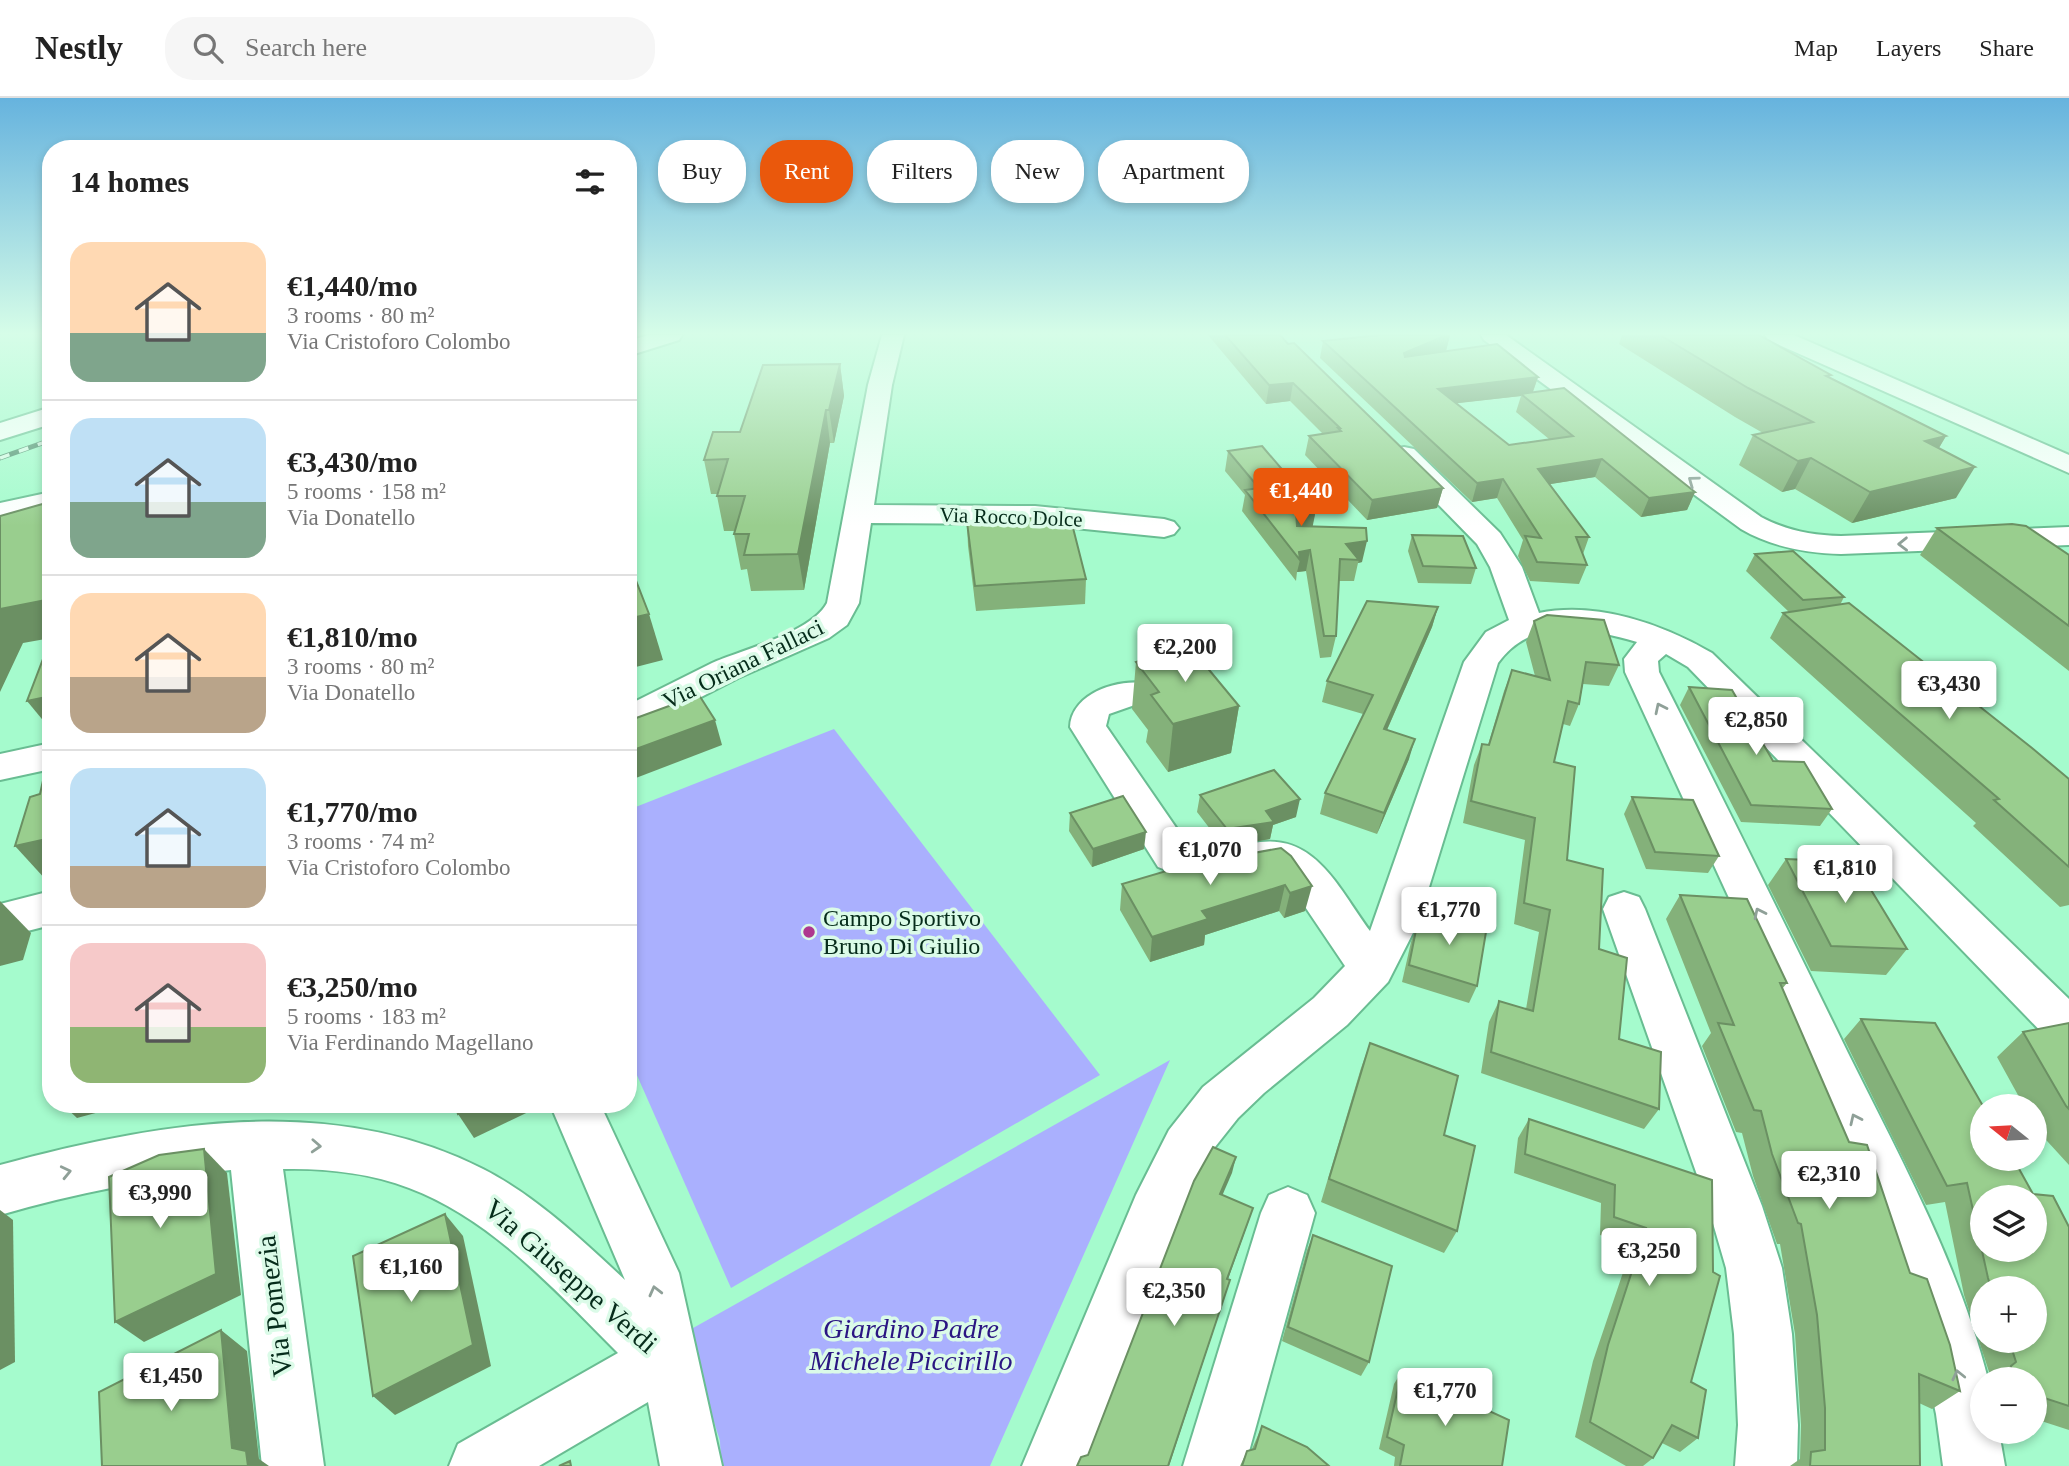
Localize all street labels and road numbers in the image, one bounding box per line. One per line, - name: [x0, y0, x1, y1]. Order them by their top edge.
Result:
- street label: Via Rocco Dolce: [939, 503, 1083, 531]
- street label: Via Oriana Fallaci: [658, 614, 828, 714]
- street label: Via Giuseppe Verdi: [478, 1193, 664, 1360]
- street label: Via Pomezia: [250, 1233, 298, 1378]

